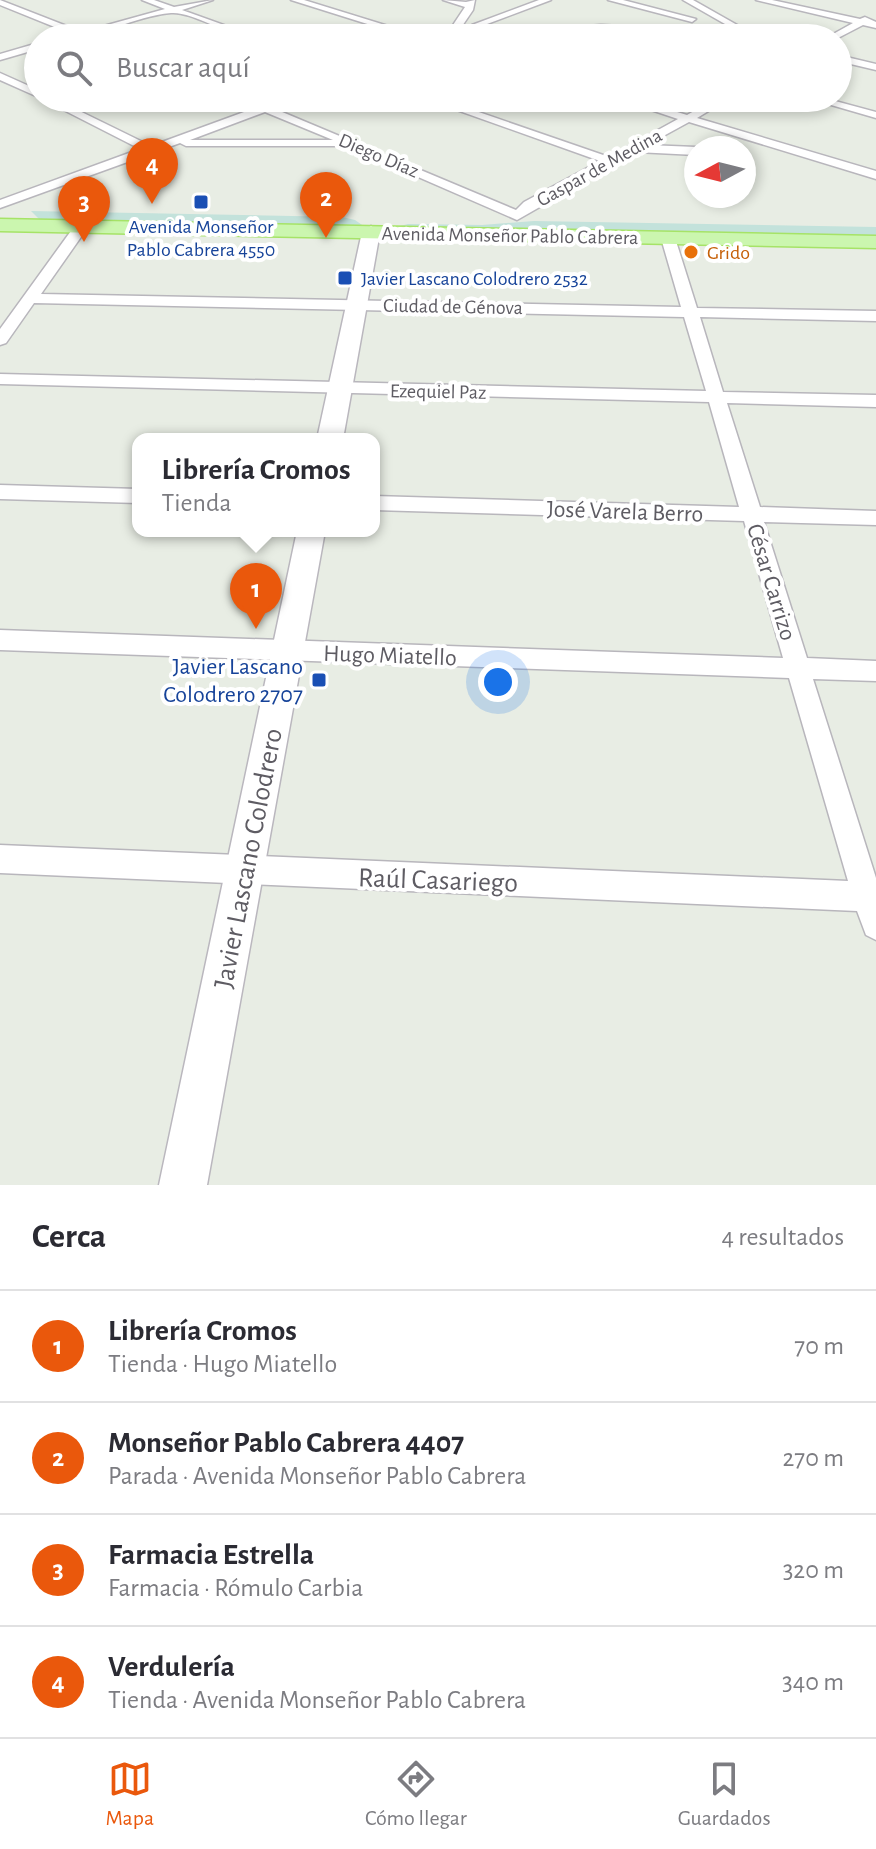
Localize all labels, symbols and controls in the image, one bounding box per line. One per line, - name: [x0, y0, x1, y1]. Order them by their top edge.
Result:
- search box: [24, 24, 852, 112]
- icon: search: [52, 46, 96, 90]
- text: Buscar aquí: [116, 53, 250, 83]
- street label: Gaspar de Medina: [534, 125, 665, 210]
- street label: Diego Díaz: [336, 130, 422, 182]
- north arrow: [684, 136, 756, 208]
- pin: 4: [126, 138, 178, 204]
- pin: 2: [300, 172, 352, 238]
- pin: 3: [58, 176, 110, 242]
- marker: Avenida Monseñor Pablo Cabrera 4550: [192, 193, 210, 211]
- place label: Avenida Monseñor Pablo Cabrera 4550: [127, 217, 275, 260]
- street label: Avenida Monseñor Pablo Cabrera: [382, 224, 638, 248]
- marker: Grido: [682, 243, 700, 261]
- place label: Grido: [707, 243, 750, 263]
- marker: Javier Lascano Colodrero 2532: [336, 269, 354, 287]
- place label: Javier Lascano Colodrero 2532: [361, 269, 588, 289]
- street label: Ciudad de Génova: [383, 296, 523, 318]
- street label: Ezequiel Paz: [390, 381, 486, 403]
- popup: [132, 433, 380, 537]
- text: Librería Cromos: [162, 455, 350, 485]
- text: Tienda: [162, 490, 232, 516]
- street label: José Varela Berro: [546, 497, 704, 527]
- street label: César Carrizo: [742, 521, 800, 643]
- pin: 1: [230, 563, 282, 629]
- street label: Hugo Miatello: [323, 642, 457, 670]
- place label: Javier Lascano Colodrero 2707: [163, 655, 303, 707]
- your location: [478, 662, 518, 702]
- marker: Javier Lascano Colodrero 2707: [310, 671, 328, 689]
- street label: Javier Lascano Colodrero: [210, 726, 288, 991]
- street label: Raúl Casariego: [357, 864, 518, 898]
- text: Cerca: [32, 1220, 106, 1254]
- text: 4 resultados: [721, 1224, 844, 1250]
- text: Librería Cromos: [108, 1316, 297, 1346]
- text: 1: [53, 1333, 63, 1359]
- text: 70 m: [794, 1333, 844, 1359]
- text: Tienda · Hugo Miatello: [108, 1351, 337, 1377]
- text: Monseñor Pablo Cabrera 4407: [108, 1428, 464, 1458]
- text: 2: [52, 1445, 64, 1471]
- text: 270 m: [783, 1445, 844, 1471]
- text: Parada · Avenida Monseñor Pablo Cabrera: [108, 1463, 526, 1489]
- text: Farmacia Estrella: [108, 1540, 314, 1570]
- text: 3: [52, 1557, 64, 1583]
- text: 320 m: [783, 1557, 844, 1583]
- text: Farmacia · Rómulo Carbia: [108, 1575, 363, 1601]
- text: Verdulería: [108, 1652, 235, 1682]
- text: 4: [51, 1669, 65, 1695]
- text: 340 m: [782, 1669, 844, 1695]
- text: Tienda · Avenida Monseñor Pablo Cabrera: [108, 1687, 526, 1713]
- tab: Mapa: [105, 1757, 154, 1831]
- tab: Cómo llegar: [365, 1757, 467, 1831]
- tab: Guardados: [678, 1757, 771, 1831]

